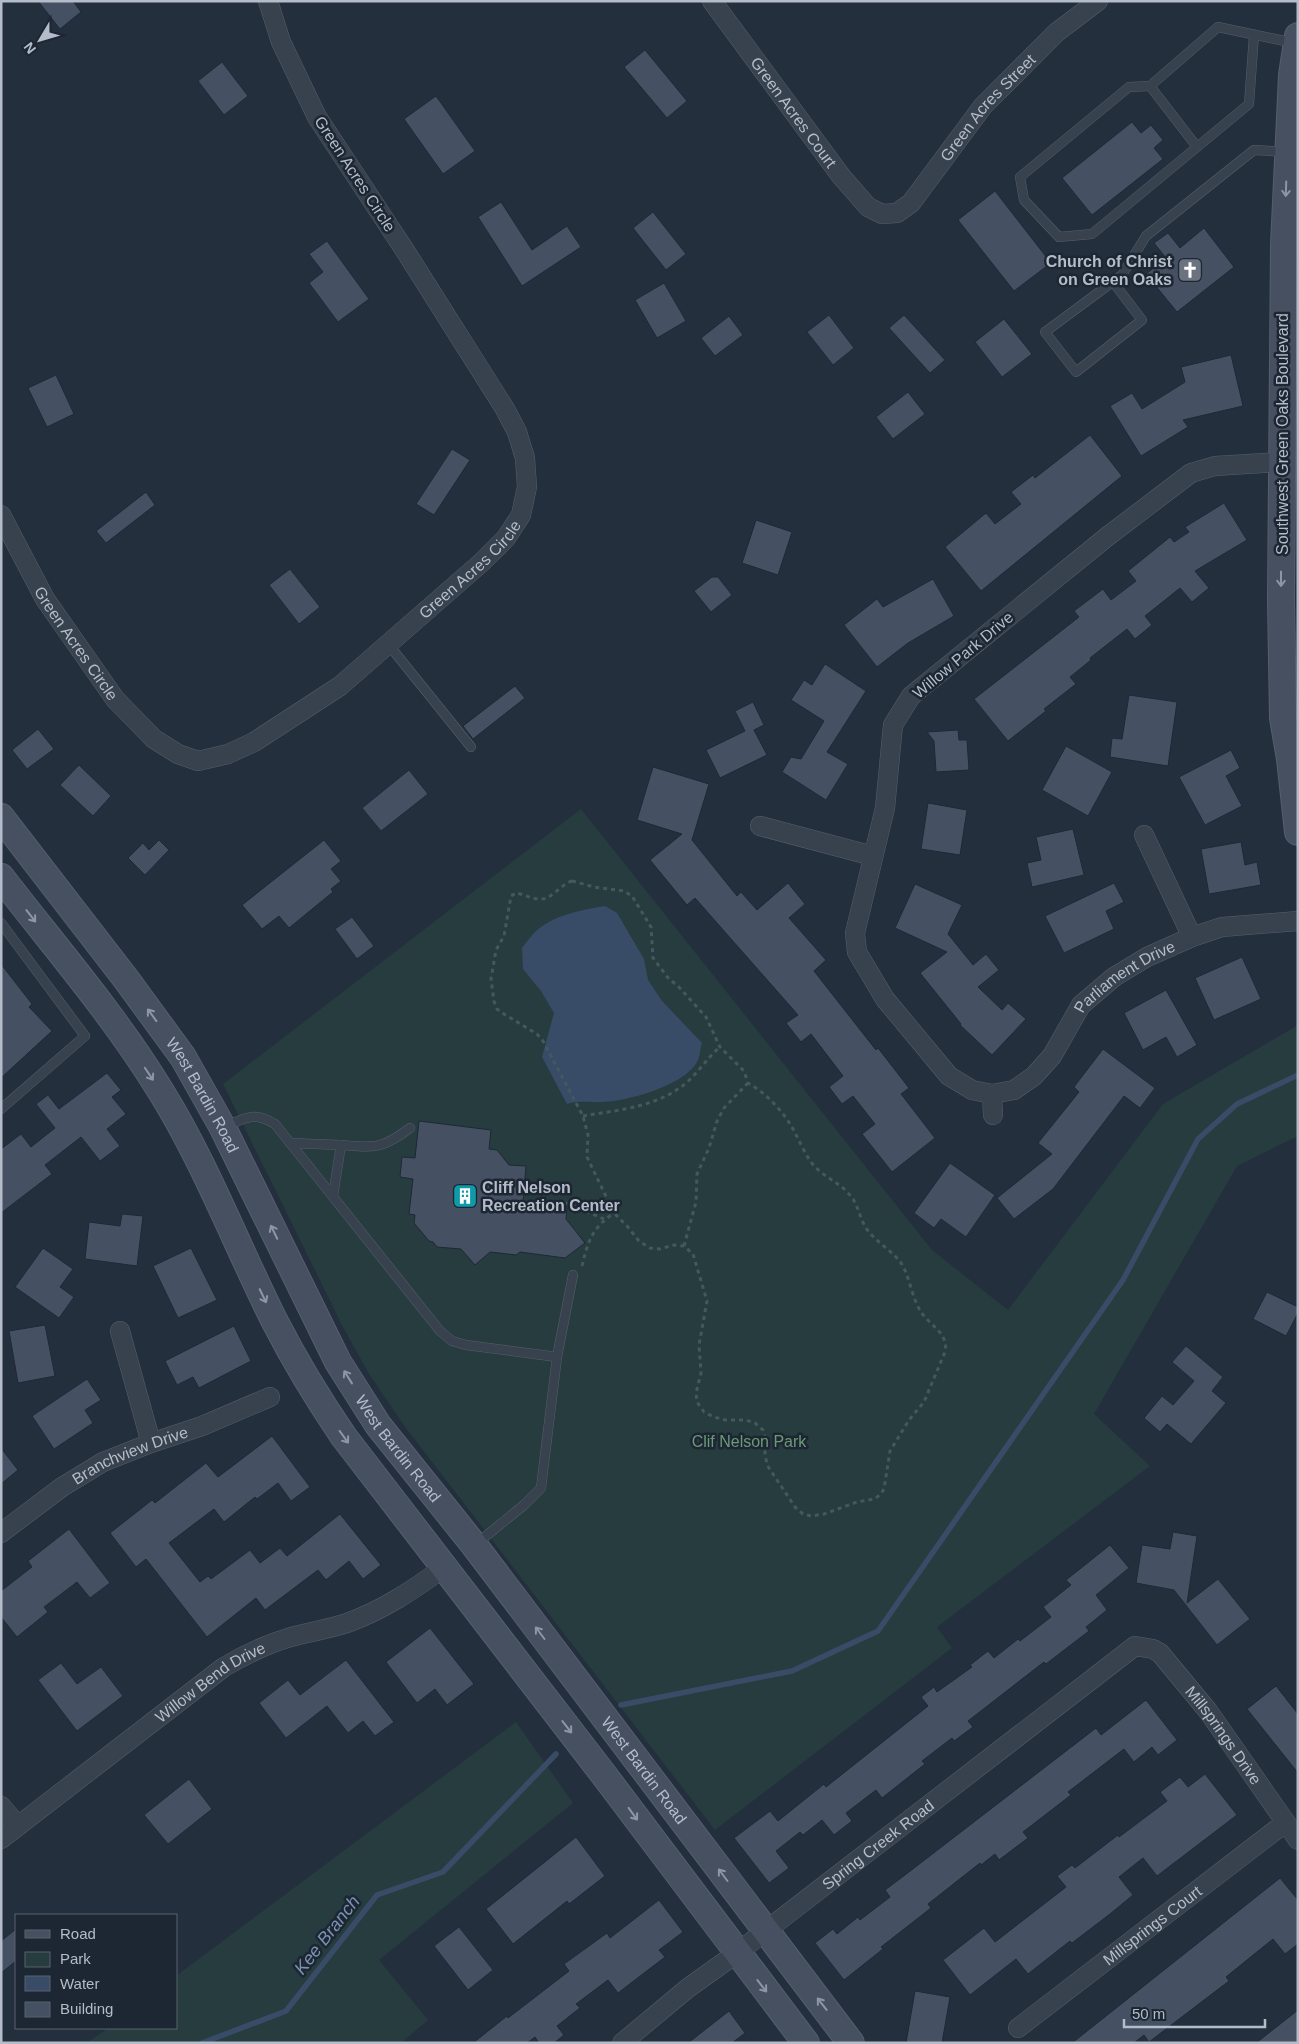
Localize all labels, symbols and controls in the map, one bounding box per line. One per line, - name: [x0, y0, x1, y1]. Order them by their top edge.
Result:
- north arrow: [15, 15, 65, 65]
- text: N: [20, 39, 39, 57]
- street label: Green Acres Street: [937, 50, 1039, 164]
- street label: Green Acres Court: [748, 54, 840, 171]
- street label: Green Acres Circle: [311, 113, 399, 235]
- one-way arrow: [1281, 180, 1291, 197]
- place label: Church of Christ on Green Oaks: [1046, 253, 1173, 288]
- church icon: Church of Christ on Green Oaks: [1177, 257, 1203, 283]
- street label: Southwest Green Oaks Boulevard: [1274, 313, 1291, 555]
- street label: Green Acres Circle: [415, 517, 524, 622]
- one-way arrow: [1276, 570, 1286, 587]
- street label: Green Acres Circle: [31, 584, 122, 703]
- street label: Willow Park Drive: [910, 608, 1017, 702]
- one-way arrow: [26, 909, 36, 923]
- street label: Parliament Drive: [1070, 937, 1178, 1015]
- one-way arrow: [147, 1008, 157, 1022]
- street label: West Bardin Road: [163, 1034, 242, 1155]
- one-way arrow: [144, 1067, 154, 1081]
- place label: Cliff Nelson Recreation Center: [482, 1179, 620, 1214]
- building icon: Cliff Nelson Recreation Center: [452, 1183, 478, 1209]
- one-way arrow: [269, 1225, 279, 1240]
- one-way arrow: [258, 1289, 268, 1304]
- one-way arrow: [343, 1371, 353, 1385]
- street label: West Bardin Road: [353, 1392, 444, 1505]
- street label: Branchview Drive: [69, 1423, 190, 1487]
- one-way arrow: [339, 1430, 349, 1444]
- park label: Clif Nelson Park: [692, 1433, 807, 1450]
- one-way arrow: [535, 1626, 545, 1640]
- street label: Willow Bend Drive: [152, 1639, 268, 1725]
- street label: Millsprings Drive: [1182, 1682, 1265, 1788]
- street label: West Bardin Road: [598, 1713, 690, 1827]
- one-way arrow: [562, 1720, 572, 1734]
- street label: Spring Creek Road: [819, 1796, 937, 1893]
- one-way arrow: [627, 1807, 638, 1820]
- one-way arrow: [718, 1868, 728, 1882]
- street label: Millsprings Court: [1100, 1882, 1205, 1968]
- water label: Kee Branch: [290, 1892, 364, 1978]
- legend: [15, 1914, 178, 2029]
- text: Road: [60, 1925, 96, 1942]
- text: Park: [60, 1950, 91, 1967]
- text: Water: [60, 1975, 99, 1992]
- one-way arrow: [757, 1979, 767, 1993]
- scale bar: [1124, 1996, 1265, 2028]
- one-way arrow: [816, 1998, 827, 2011]
- text: Building: [60, 2000, 113, 2017]
- text: 50 m: [1132, 2005, 1165, 2022]

